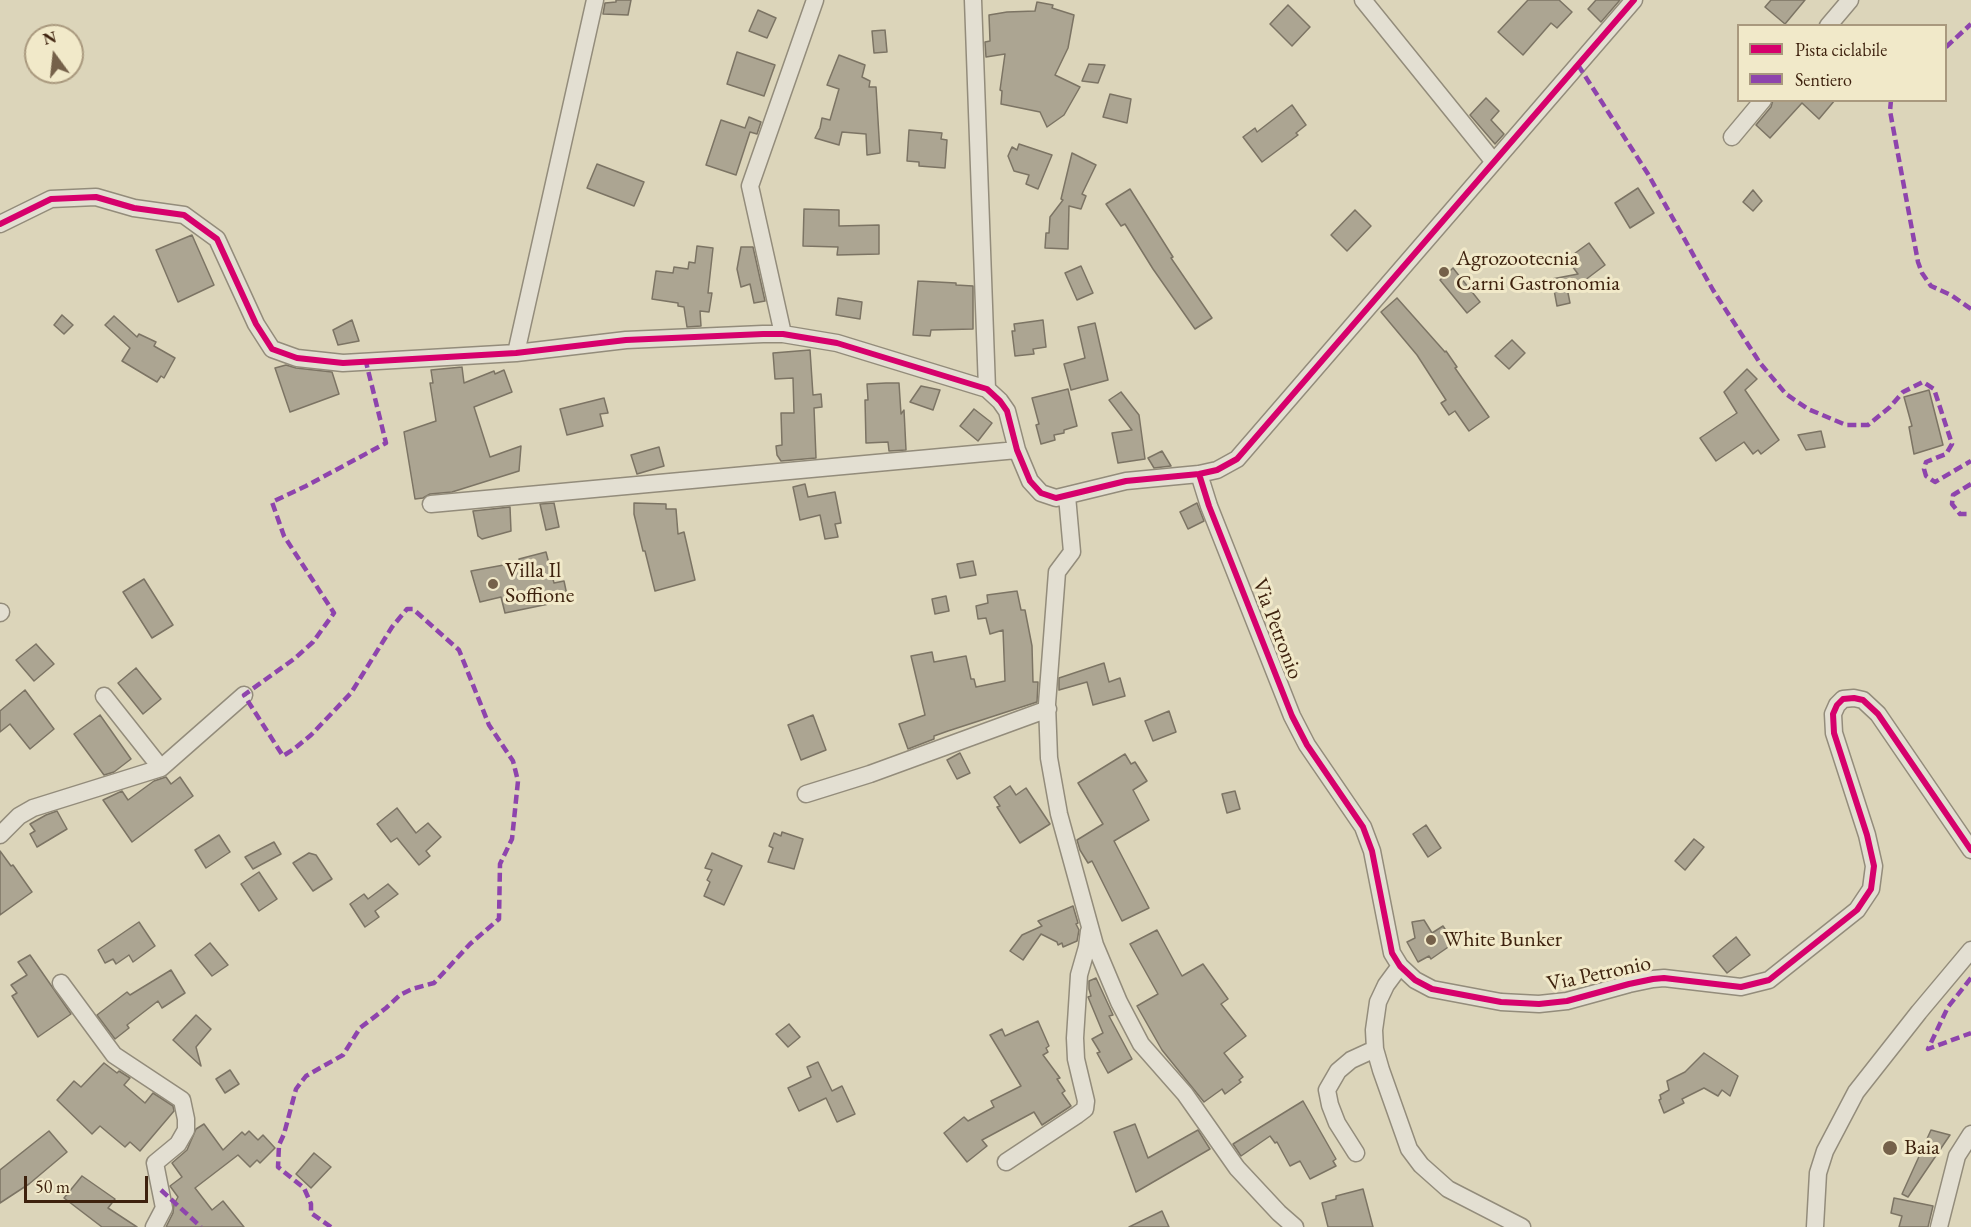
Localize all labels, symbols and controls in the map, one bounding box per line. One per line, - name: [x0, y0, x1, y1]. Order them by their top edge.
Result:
- north arrow: [24, 24, 84, 84]
- legend: [1737, 24, 1947, 102]
- text: N: [41, 26, 59, 50]
- text: Pista ciclabile: [1795, 38, 1887, 61]
- text: Sentiero: [1795, 68, 1852, 91]
- place label: Agrozootecnia Carni Gastronomia: [1456, 246, 1620, 298]
- marker: Agrozootecnia Carni Gastronomia: [1437, 265, 1451, 279]
- place label: Villa Il Soffione: [505, 558, 574, 610]
- street label: Via Petronio: [1246, 575, 1308, 683]
- marker: Villa Il Soffione: [486, 577, 500, 591]
- place label: White Bunker: [1443, 927, 1562, 953]
- marker: White Bunker: [1424, 933, 1438, 947]
- street label: Via Petronio: [1545, 950, 1653, 998]
- place label: Baia: [1904, 1135, 1940, 1161]
- marker: Baia: [1881, 1139, 1899, 1157]
- scale bar: [27, 1164, 152, 1202]
- text: 50 m: [35, 1175, 70, 1198]

